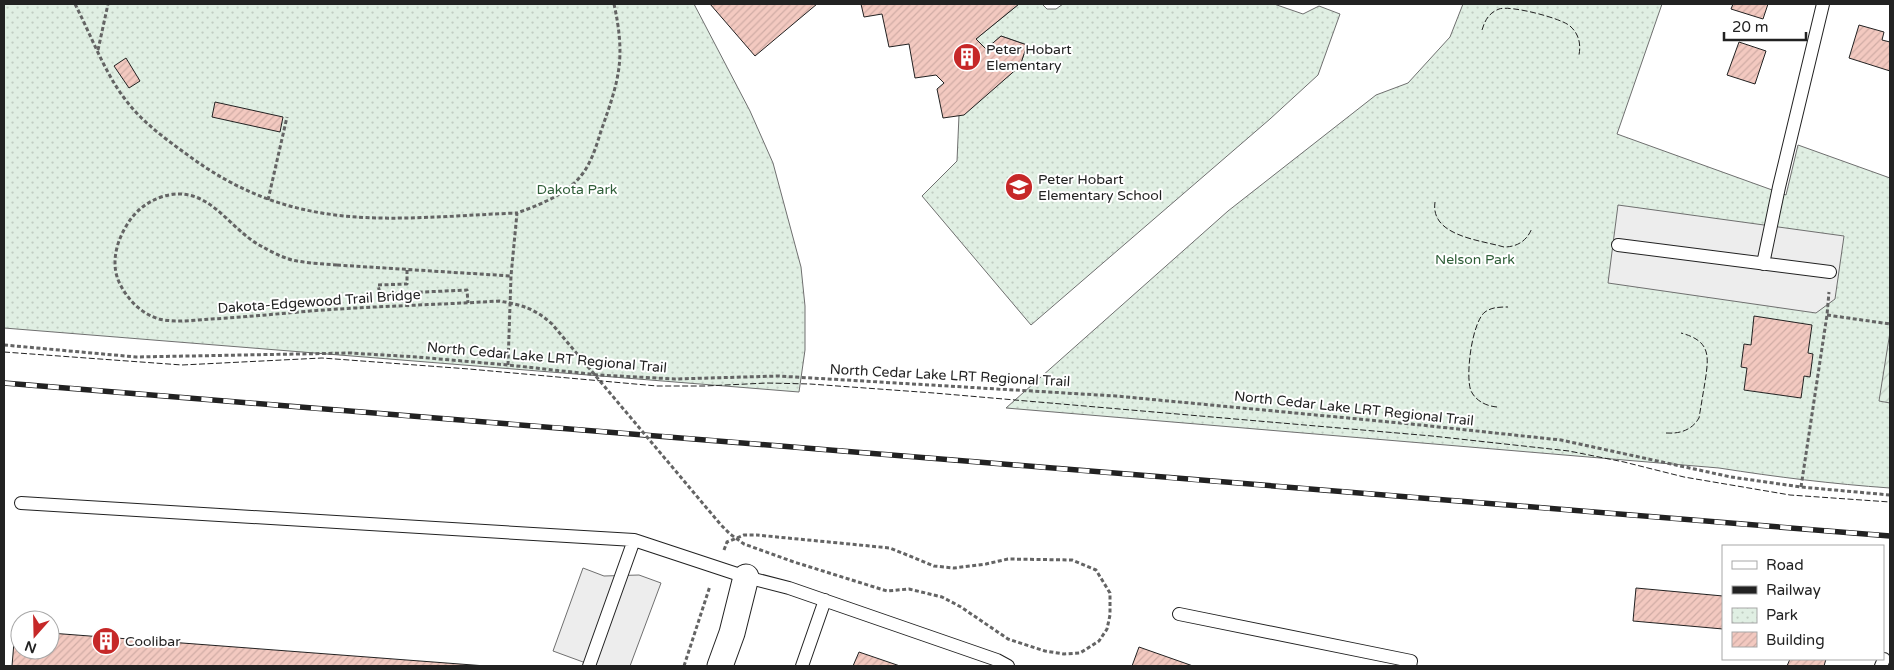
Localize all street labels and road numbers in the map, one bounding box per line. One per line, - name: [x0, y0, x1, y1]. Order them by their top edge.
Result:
- street label: Dakota-Edgewood Trail Bridge: [217, 286, 421, 317]
- street label: North Cedar Lake LRT Regional Trail: [426, 339, 668, 376]
- street label: North Cedar Lake LRT Regional Trail: [829, 361, 1071, 390]
- street label: North Cedar Lake LRT Regional Trail: [1233, 387, 1475, 430]

